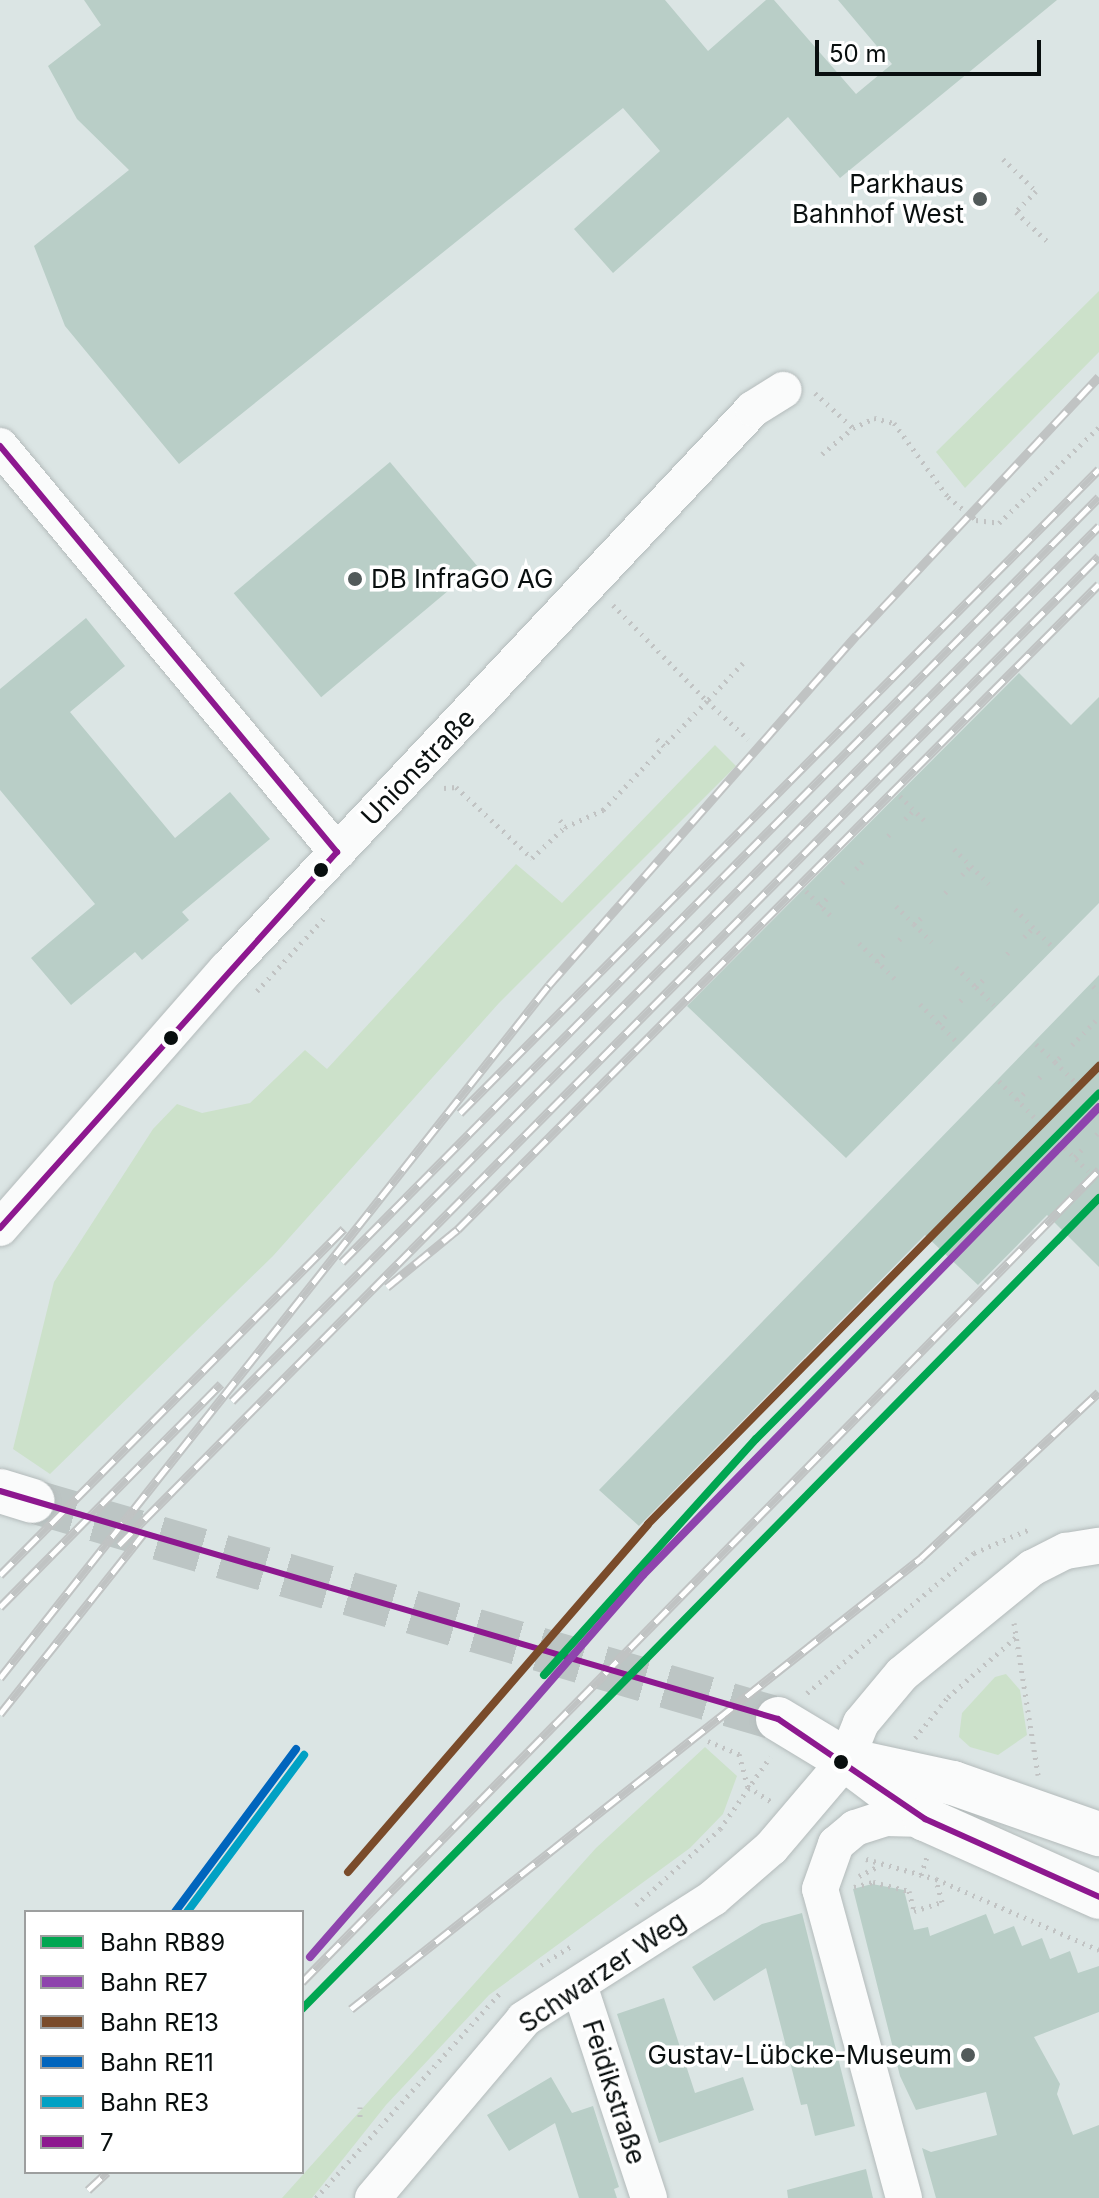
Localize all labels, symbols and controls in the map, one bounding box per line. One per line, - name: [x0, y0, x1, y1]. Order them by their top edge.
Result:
- scale bar: [819, 24, 1045, 74]
- text: 50 m: [829, 39, 887, 68]
- place label: Parkhaus Bahnhof West: [792, 168, 964, 230]
- marker: Parkhaus Bahnhof West: [971, 190, 989, 208]
- place label: DB InfraGO AG: [371, 563, 553, 595]
- marker: DB InfraGO AG: [346, 570, 364, 588]
- street label: Unionstraße: [355, 702, 481, 832]
- unlabelled marker: [313, 862, 329, 878]
- unlabelled marker: [163, 1030, 179, 1046]
- unlabelled marker: [833, 1754, 849, 1770]
- street label: Schwarzer Weg: [513, 1905, 691, 2039]
- legend: [24, 1910, 304, 2174]
- text: Bahn RB89: [100, 1928, 225, 1957]
- text: Bahn RE7: [100, 1968, 208, 1997]
- text: Bahn RE13: [100, 2008, 219, 2037]
- street label: Feidikstraße: [576, 2016, 652, 2168]
- place label: Gustav-Lübcke-Museum: [648, 2039, 952, 2071]
- marker: Gustav-Lübcke-Museum: [959, 2046, 977, 2064]
- text: Bahn RE11: [100, 2048, 214, 2077]
- text: Bahn RE3: [100, 2088, 209, 2117]
- text: 7: [100, 2128, 114, 2157]

